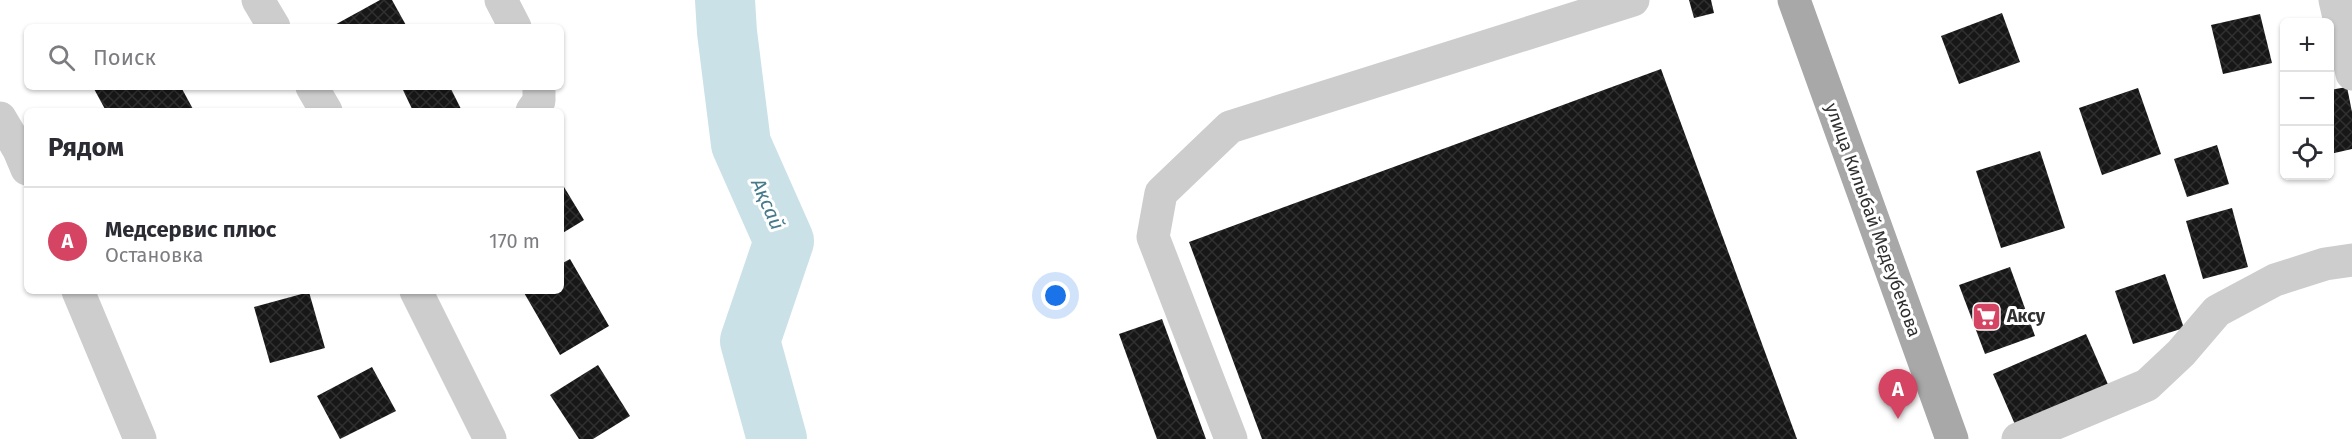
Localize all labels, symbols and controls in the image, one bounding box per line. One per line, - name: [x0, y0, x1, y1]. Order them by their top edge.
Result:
- map controls: [2280, 18, 2334, 180]
- button: +: [2280, 18, 2334, 72]
- search box: [24, 24, 564, 90]
- icon: search: [45, 41, 78, 74]
- text: Поиск: [93, 44, 156, 71]
- button: −: [2280, 72, 2334, 126]
- street label: улица Килыбай Медеубекова: [1820, 100, 1926, 340]
- button: locate: [2280, 126, 2334, 180]
- text: Рядом: [48, 132, 124, 163]
- water label: Ақсай: [746, 174, 790, 233]
- text: Медсервис плюс: [105, 216, 276, 243]
- text: A: [62, 229, 73, 253]
- text: 170 m: [489, 229, 540, 253]
- text: Остановка: [105, 243, 203, 267]
- your location: [1041, 281, 1070, 310]
- supermarket icon: Аксу: [1970, 300, 2002, 332]
- place label: Аксу: [2006, 305, 2046, 327]
- pin: A: [1878, 370, 1918, 419]

